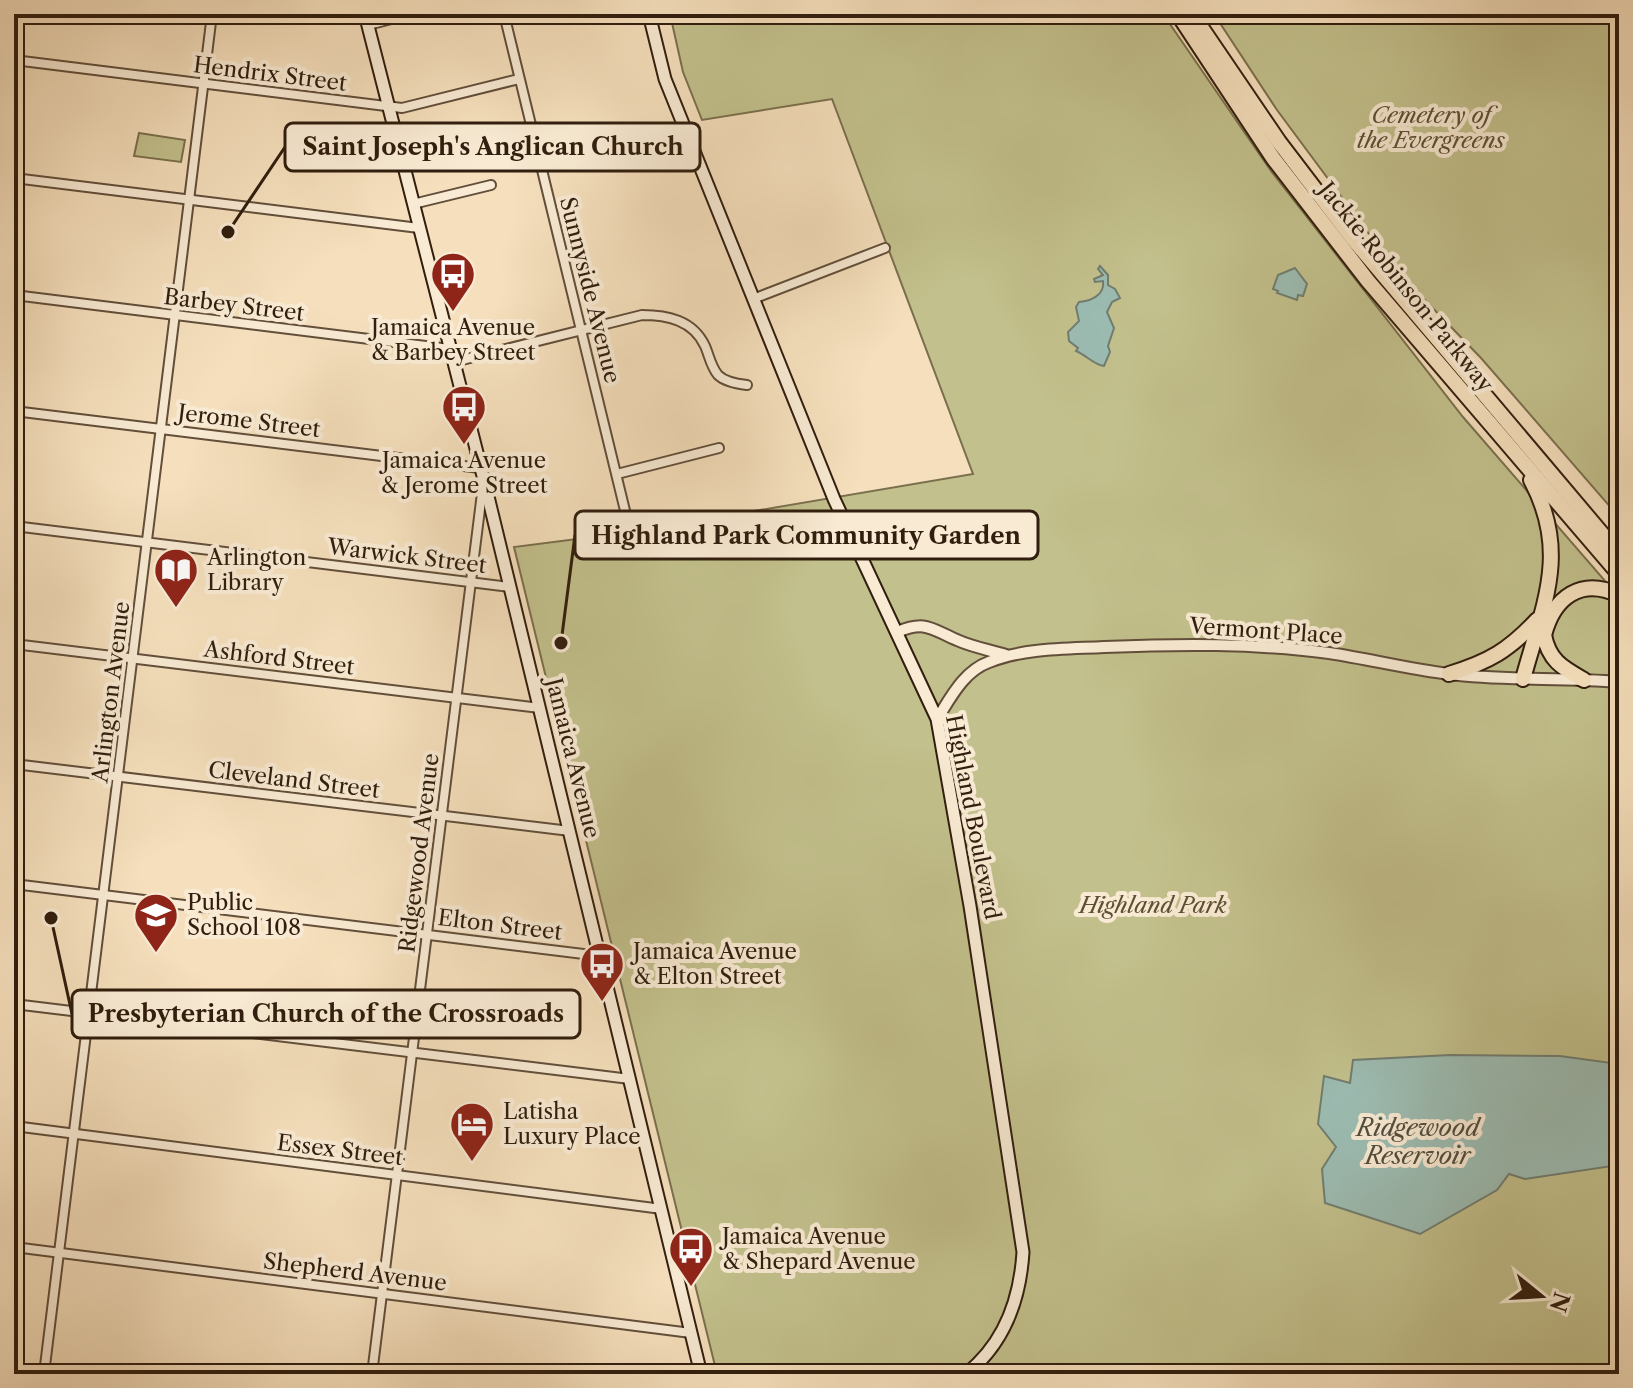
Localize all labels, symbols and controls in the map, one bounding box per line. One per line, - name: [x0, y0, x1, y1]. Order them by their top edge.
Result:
- street label: Hendrix Street: [192, 51, 349, 97]
- park label: Cemetery of the Evergreens: [1357, 102, 1505, 154]
- callout: Saint Joseph's Anglican Church: [285, 123, 700, 171]
- text: Saint Joseph's Anglican Church: [302, 132, 684, 161]
- street label: Jackie Robinson Parkway: [1311, 174, 1499, 398]
- street label: Sunnyside Avenue: [554, 194, 626, 386]
- bus stop icon: Jamaica Avenue & Barbey Street: [429, 250, 477, 313]
- street label: Barbey Street: [162, 283, 306, 327]
- place label: Jamaica Avenue & Barbey Street: [368, 314, 536, 366]
- bus stop icon: Jamaica Avenue & Jerome Street: [440, 383, 488, 446]
- street label: Jerome Street: [173, 399, 322, 443]
- place label: Jamaica Avenue & Jerome Street: [379, 447, 548, 499]
- callout: Highland Park Community Garden: [575, 511, 1038, 559]
- text: Highland Park Community Garden: [591, 521, 1022, 550]
- street label: Warwick Street: [325, 533, 488, 579]
- place label: Arlington Library: [206, 544, 306, 596]
- library icon: Arlington Library: [152, 546, 200, 609]
- street label: Arlington Avenue: [86, 600, 136, 785]
- street label: Vermont Place: [1188, 612, 1343, 650]
- street label: Ashford Street: [201, 635, 356, 681]
- street label: Jamaica Avenue: [539, 672, 606, 841]
- street label: Highland Boulevard: [940, 712, 1006, 922]
- street label: Ridgewood Avenue: [393, 752, 445, 954]
- street label: Cleveland Street: [207, 756, 381, 804]
- place label: Public School 108: [187, 889, 301, 941]
- school or university icon: Public School 108: [132, 891, 180, 954]
- park label: Highland Park: [1077, 892, 1227, 919]
- street label: Elton Street: [436, 904, 564, 946]
- place label: Jamaica Avenue & Elton Street: [630, 938, 797, 990]
- bus stop icon: Jamaica Avenue & Elton Street: [578, 940, 626, 1003]
- callout: Presbyterian Church of the Crossroads: [72, 990, 580, 1038]
- text: Presbyterian Church of the Crossroads: [88, 999, 564, 1028]
- place label: Latisha Luxury Place: [503, 1098, 641, 1150]
- hotel icon: Latisha Luxury Place: [448, 1100, 496, 1163]
- water label: Ridgewood Reservoir: [1355, 1113, 1482, 1170]
- street label: Essex Street: [276, 1129, 405, 1171]
- place label: Jamaica Avenue & Shepard Avenue: [719, 1223, 916, 1275]
- bus stop icon: Jamaica Avenue & Shepard Avenue: [667, 1225, 715, 1288]
- street label: Shepherd Avenue: [262, 1247, 448, 1297]
- north arrow: [1501, 1256, 1581, 1336]
- text: N: [1544, 1289, 1575, 1315]

